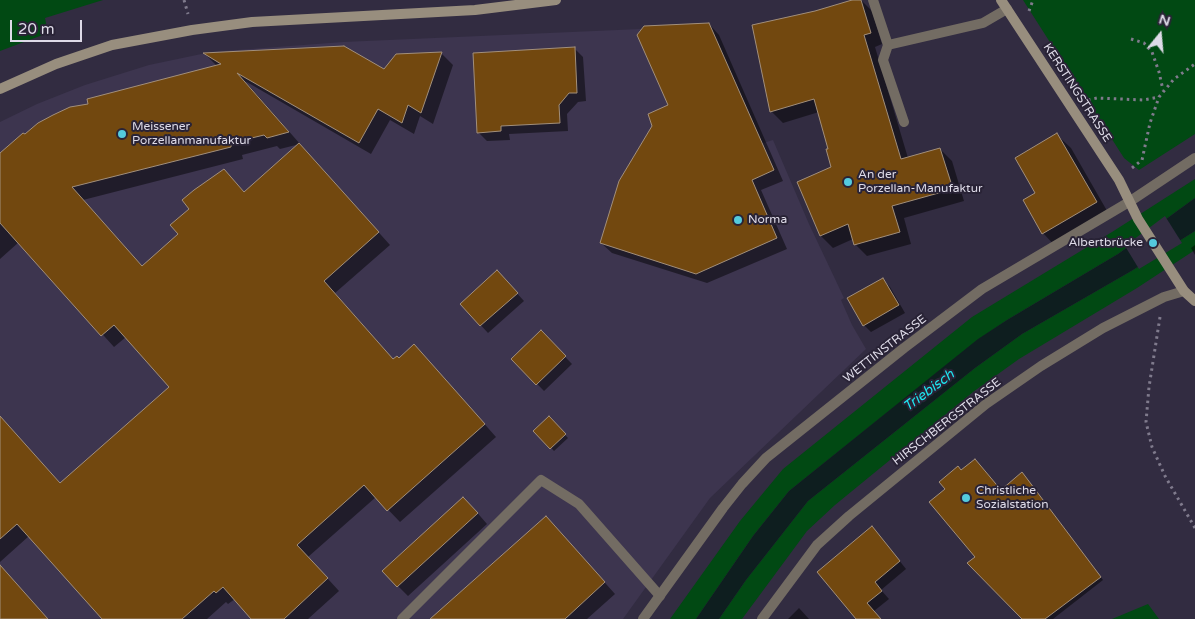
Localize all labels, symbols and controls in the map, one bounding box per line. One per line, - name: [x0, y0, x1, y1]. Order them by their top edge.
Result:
- scale bar: [12, 10, 85, 42]
- north arrow: [1135, 10, 1185, 60]
- text: N: [1157, 10, 1172, 30]
- text: 20 m: [18, 20, 55, 38]
- street label: KERSTINGSTRASSE: [1040, 41, 1114, 145]
- place label: Meissener Porzellanmanufaktur: [132, 120, 251, 148]
- marker: Meissener Porzellanmanufaktur: [116, 128, 128, 140]
- place label: An der Porzellan-Manufaktur: [858, 168, 983, 196]
- marker: An der Porzellan-Manufaktur: [842, 176, 854, 188]
- place label: Norma: [748, 213, 787, 227]
- marker: Norma: [732, 214, 744, 226]
- place label: Albertbrücke: [1068, 236, 1143, 250]
- marker: Albertbrücke: [1147, 237, 1159, 249]
- street label: WETTINSTRASSE: [841, 312, 929, 386]
- water label: Triebisch: [900, 366, 958, 416]
- street label: HIRSCHBERGSTRASSE: [890, 375, 1004, 469]
- place label: Christliche Sozialstation: [976, 484, 1048, 512]
- marker: Christliche Sozialstation: [960, 492, 972, 504]

